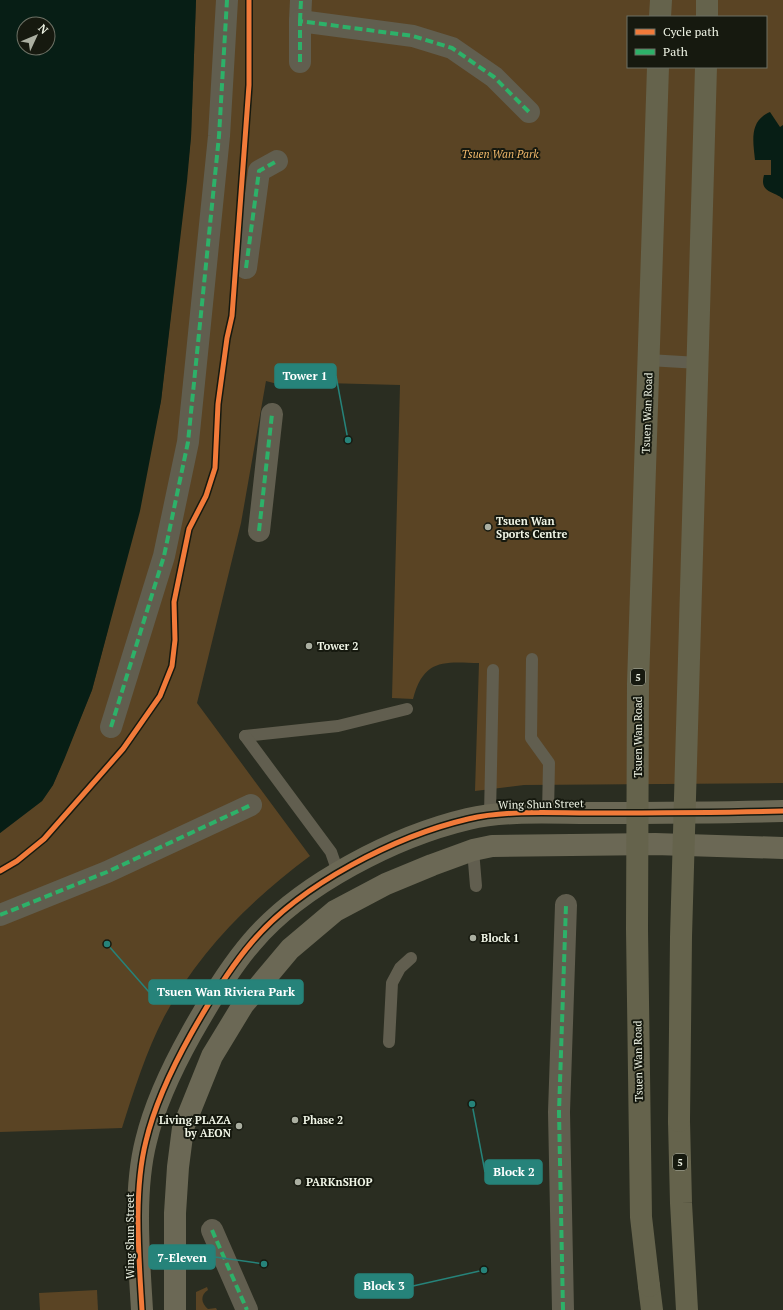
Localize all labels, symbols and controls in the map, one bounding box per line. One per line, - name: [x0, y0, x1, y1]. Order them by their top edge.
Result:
- north arrow: [16, 16, 56, 56]
- legend: [627, 16, 767, 68]
- text: N: [35, 21, 52, 37]
- text: Cycle path: [663, 24, 719, 39]
- text: Path: [663, 44, 688, 59]
- park label: Tsuen Wan Park: [462, 147, 539, 161]
- callout: Tower 1: [275, 364, 336, 388]
- text: Tower 1: [282, 368, 328, 383]
- street label: Tsuen Wan Road: [639, 372, 655, 454]
- place label: Tsuen Wan Sports Centre: [496, 514, 568, 541]
- marker: Tsuen Wan Sports Centre: [483, 522, 493, 532]
- place label: Tower 2: [317, 639, 358, 653]
- marker: Tower 2: [304, 641, 314, 651]
- road number: 5: [631, 669, 645, 685]
- street label: Tsuen Wan Road: [631, 696, 645, 778]
- street label: Wing Shun Street: [498, 796, 584, 812]
- place label: Block 1: [481, 931, 519, 945]
- marker: Block 1: [468, 933, 478, 943]
- callout: Tsuen Wan Riviera Park: [149, 980, 303, 1004]
- text: Tsuen Wan Riviera Park: [157, 984, 295, 999]
- street label: Tsuen Wan Road: [630, 1020, 646, 1102]
- place label: Living PLAZA by AEON: [159, 1113, 232, 1140]
- place label: Phase 2: [303, 1113, 343, 1127]
- marker: Phase 2: [290, 1115, 300, 1125]
- marker: Living PLAZA by AEON: [234, 1121, 244, 1131]
- road number: 5: [673, 1154, 687, 1170]
- callout: Block 2: [485, 1160, 542, 1184]
- text: Block 2: [493, 1164, 535, 1179]
- place label: PARKnSHOP: [306, 1175, 373, 1189]
- marker: PARKnSHOP: [293, 1177, 303, 1187]
- street label: Wing Shun Street: [123, 1193, 137, 1279]
- callout: 7-Eleven: [149, 1245, 215, 1269]
- text: 7-Eleven: [157, 1250, 207, 1265]
- callout: Block 3: [355, 1274, 413, 1298]
- text: Block 3: [363, 1278, 405, 1293]

